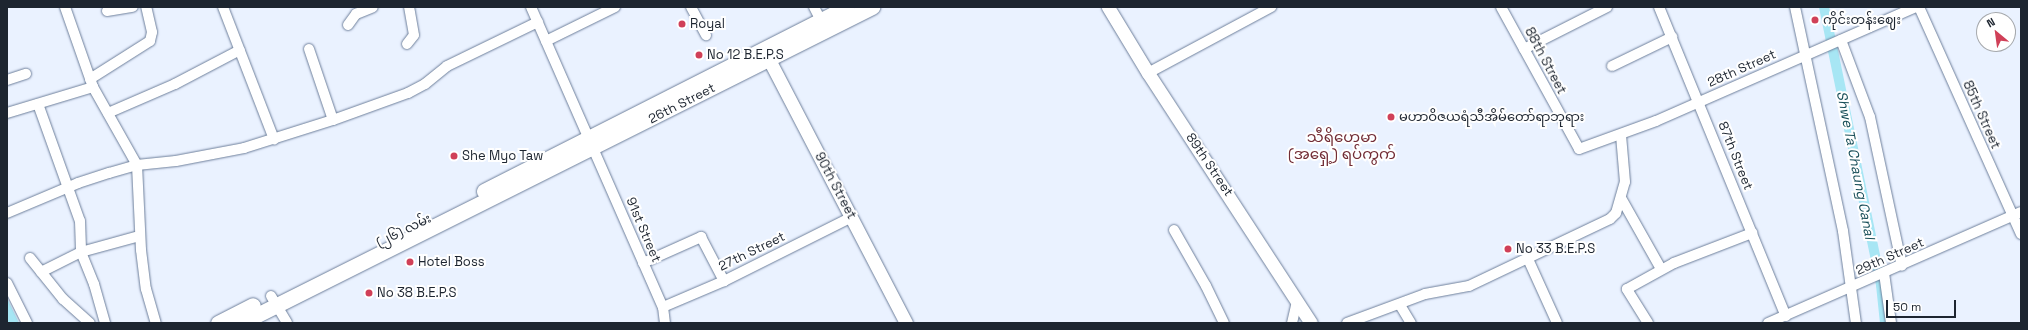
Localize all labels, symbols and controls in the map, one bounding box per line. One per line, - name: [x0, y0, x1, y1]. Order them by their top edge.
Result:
- place label: ကိုင်းတန်းဈေး: [1823, 12, 1901, 28]
- north arrow: [1976, 12, 2016, 52]
- text: N: [1984, 14, 1997, 30]
- marker: ကိုင်းတန်းဈေး: [1810, 15, 1820, 25]
- place label: Royal: [690, 16, 725, 32]
- marker: Royal: [677, 19, 687, 29]
- street label: 88th Street: [1521, 25, 1569, 97]
- place label: No 12 B.E.P.S: [707, 47, 784, 63]
- street label: 28th Street: [1706, 47, 1778, 91]
- marker: No 12 B.E.P.S: [694, 50, 704, 60]
- street label: 85th Street: [1959, 79, 2003, 151]
- street label: 26th Street: [646, 81, 718, 127]
- water label: Shwe Ta Chaung Canal: [1833, 89, 1879, 241]
- place label: မဟာဝိဇယရံသီအိမ်တော်ရာဘုရား: [1399, 109, 1584, 125]
- marker: မဟာဝိဇယရံသီအိမ်တော်ရာဘုရား: [1386, 112, 1396, 122]
- street label: 87th Street: [1714, 120, 1756, 192]
- district label: သီရိဟေမာ (အရှေ့) ရပ်ကွက်: [1288, 127, 1396, 162]
- street label: 89th Street: [1182, 130, 1236, 200]
- place label: She Myo Taw: [462, 148, 544, 164]
- street label: 90th Street: [811, 150, 859, 222]
- marker: She Myo Taw: [449, 151, 459, 161]
- street label: 91st Street: [622, 195, 664, 265]
- street label: (၂၆) လမ်း: [374, 211, 434, 251]
- street label: 27th Street: [716, 229, 788, 275]
- street label: 29th Street: [1854, 235, 1926, 279]
- place label: No 33 B.E.P.S: [1516, 241, 1595, 257]
- marker: No 33 B.E.P.S: [1503, 244, 1513, 254]
- place label: Hotel Boss: [418, 254, 485, 270]
- marker: Hotel Boss: [405, 257, 415, 267]
- place label: No 38 B.E.P.S: [377, 285, 456, 301]
- marker: No 38 B.E.P.S: [364, 288, 374, 298]
- scale bar: [1888, 292, 1958, 318]
- text: 50 m: [1893, 299, 1921, 315]

